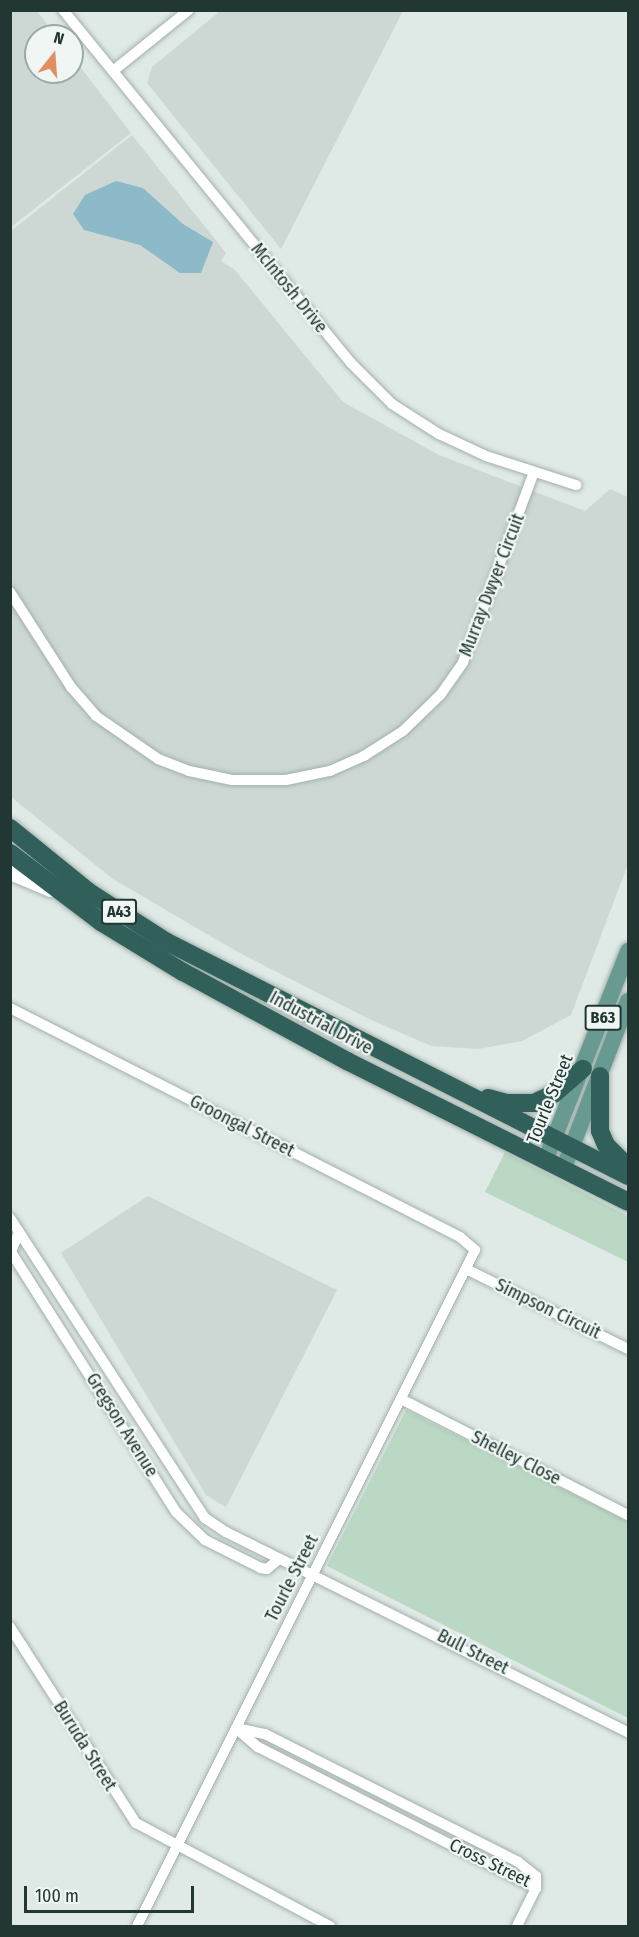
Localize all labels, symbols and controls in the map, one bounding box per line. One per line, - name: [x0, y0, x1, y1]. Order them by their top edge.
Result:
- north arrow: [24, 24, 84, 84]
- text: N: [51, 28, 66, 49]
- street label: McIntosh Drive: [246, 239, 332, 337]
- street label: Murray Dwyer Circuit: [455, 510, 529, 660]
- road number: A43: [101, 899, 137, 925]
- street label: Industrial Drive: [266, 987, 376, 1059]
- road number: B63: [584, 1005, 622, 1031]
- street label: Tourle Street: [522, 1051, 578, 1147]
- street label: Groongal Street: [186, 1090, 298, 1162]
- street label: Simpson Circuit: [492, 1274, 604, 1344]
- street label: Gregson Avenue: [82, 1369, 162, 1481]
- street label: Shelley Close: [468, 1426, 564, 1490]
- street label: Tourle Street: [261, 1531, 323, 1625]
- street label: Bull Street: [434, 1625, 512, 1679]
- street label: Buruda Street: [49, 1697, 121, 1795]
- street label: Cross Street: [446, 1834, 534, 1892]
- scale bar: [27, 1874, 196, 1912]
- text: 100 m: [35, 1885, 79, 1907]

